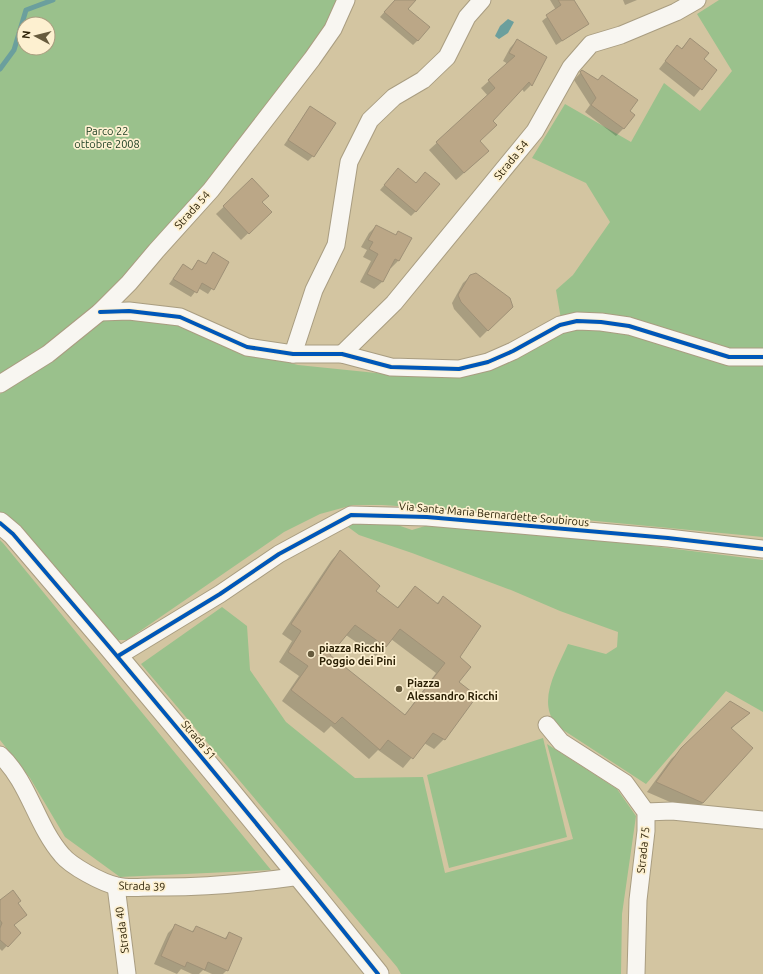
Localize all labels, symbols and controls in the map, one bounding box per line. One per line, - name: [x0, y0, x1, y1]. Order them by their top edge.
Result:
- north arrow: [16, 16, 56, 56]
- text: N: [20, 30, 33, 40]
- park label: Parco 22 ottobre 2008: [74, 125, 140, 150]
- street label: Strada 54: [492, 138, 530, 182]
- street label: Strada 54: [172, 189, 212, 231]
- street label: Via Santa Maria Bernardette Soubirous: [398, 500, 590, 528]
- place label: piazza Ricchi Poggio dei Pini: [319, 642, 396, 667]
- marker: piazza Ricchi Poggio dei Pini: [306, 649, 316, 659]
- place label: Piazza Alessandro Ricchi: [407, 677, 498, 702]
- marker: Piazza Alessandro Ricchi: [394, 684, 404, 694]
- street label: Strada 51: [179, 718, 219, 762]
- street label: Strada 75: [635, 826, 651, 874]
- street label: Strada 39: [118, 879, 166, 893]
- street label: Strada 40: [113, 906, 131, 954]

